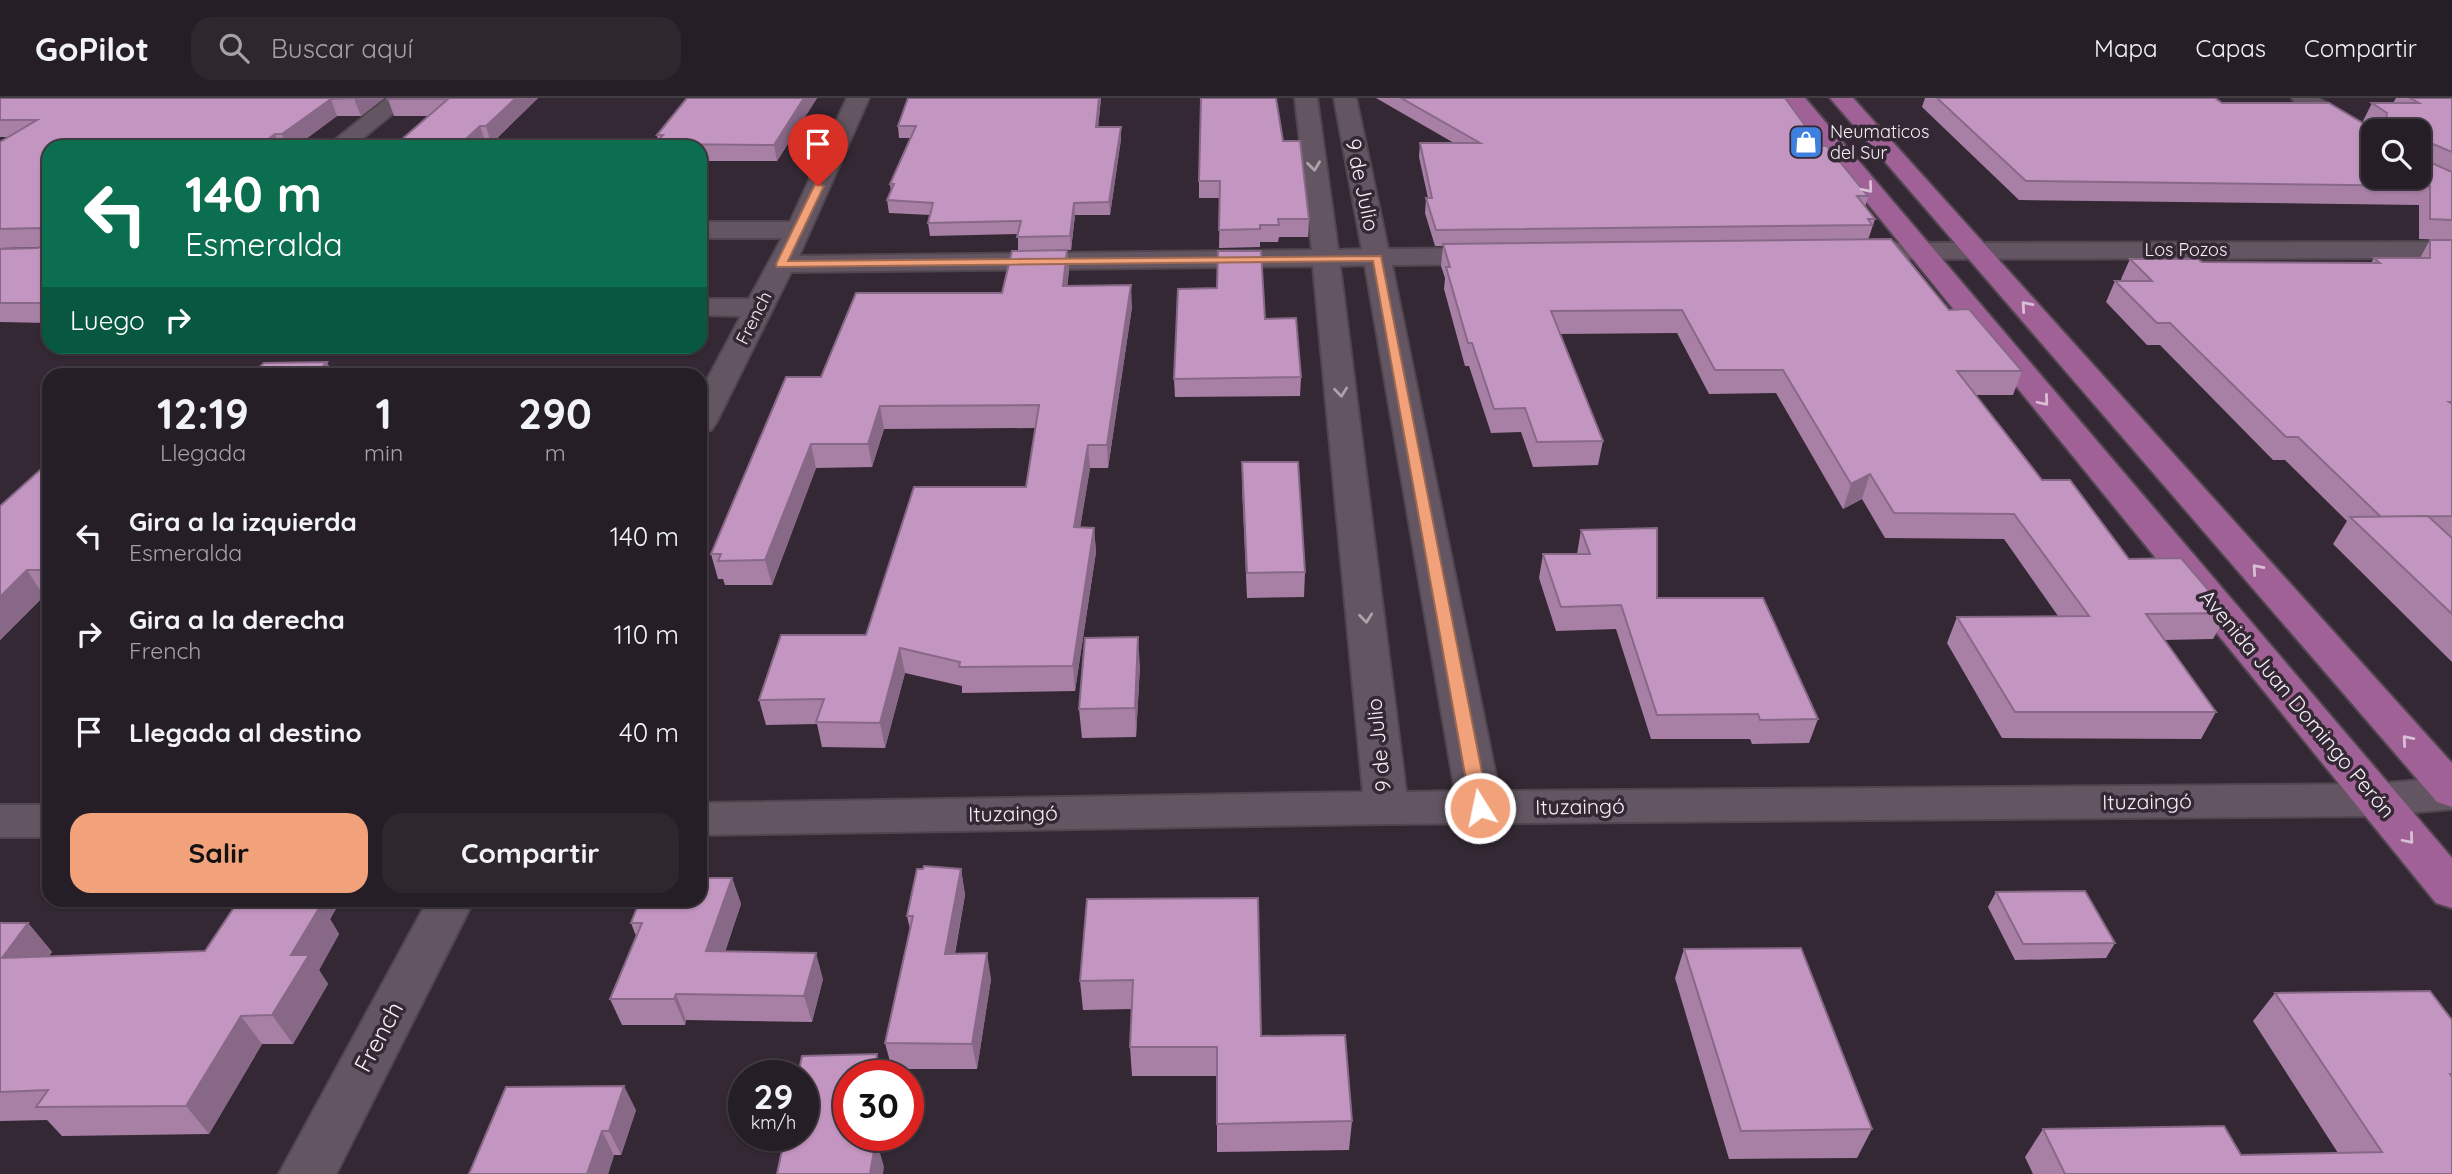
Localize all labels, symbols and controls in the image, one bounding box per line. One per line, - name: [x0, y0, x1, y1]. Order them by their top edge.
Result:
- search box: [191, 17, 681, 80]
- text: GoPilot: [35, 28, 149, 69]
- icon: search: [215, 29, 253, 67]
- text: Buscar aquí: [271, 32, 413, 65]
- text: Mapa: [2094, 33, 2158, 63]
- text: Capas: [2196, 33, 2266, 63]
- text: Compartir: [2304, 33, 2417, 63]
- pin: [788, 114, 848, 186]
- map controls: [2361, 119, 2431, 189]
- button: search: [2361, 119, 2431, 189]
- place label: Neumaticos del Sur: [1830, 120, 1929, 164]
- shop icon: Neumaticos del Sur: [1787, 123, 1825, 161]
- icon: arrive: [799, 125, 837, 163]
- street label: 9 de Julio: [1341, 136, 1385, 233]
- one-way arrow: [1307, 160, 1322, 172]
- text: 140 m: [185, 163, 322, 224]
- icon: left: [70, 168, 161, 259]
- one-way arrow: [1859, 181, 1872, 193]
- text: Esmeralda: [185, 224, 343, 264]
- street label: Los Pozos: [2145, 238, 2227, 261]
- street label: French: [730, 287, 777, 348]
- icon: right: [159, 301, 197, 339]
- one-way arrow: [2021, 302, 2034, 315]
- text: Luego: [70, 304, 145, 337]
- one-way arrow: [1333, 386, 1348, 397]
- text: 12:19: [157, 387, 249, 440]
- text: 1: [375, 387, 392, 440]
- text: 290: [518, 387, 592, 440]
- one-way arrow: [2036, 393, 2049, 405]
- text: Llegada: [160, 438, 246, 467]
- text: min: [364, 438, 403, 467]
- text: m: [545, 438, 566, 467]
- text: Gira a la izquierda: [129, 505, 357, 538]
- icon: left: [70, 517, 108, 555]
- text: 140 m: [610, 520, 679, 553]
- text: Esmeralda: [129, 538, 242, 567]
- one-way arrow: [2253, 564, 2265, 577]
- street label: Avenida Juan Domingo Perón: [2195, 584, 2401, 823]
- text: Gira a la derecha: [129, 603, 345, 636]
- one-way arrow: [1358, 612, 1373, 624]
- icon: right: [70, 615, 108, 653]
- text: 110 m: [613, 618, 679, 651]
- text: French: [129, 636, 201, 665]
- street label: 9 de Julio: [1360, 697, 1396, 793]
- icon: arrive: [70, 713, 108, 751]
- text: Llegada al destino: [129, 716, 362, 749]
- text: 40 m: [619, 716, 679, 749]
- one-way arrow: [2403, 735, 2415, 748]
- position arrow: [1443, 771, 1517, 845]
- street label: Ituzaingó: [2102, 787, 2192, 815]
- street label: Ituzaingó: [1535, 792, 1625, 820]
- street label: Ituzaingó: [968, 799, 1058, 827]
- button: Salir: [70, 813, 368, 893]
- button: Compartir: [382, 813, 679, 893]
- one-way arrow: [2401, 831, 2413, 844]
- street label: French: [347, 996, 409, 1077]
- speed limit sign: 30: [833, 1060, 924, 1151]
- text: 29: [754, 1074, 793, 1118]
- text: km/h: [751, 1111, 796, 1134]

